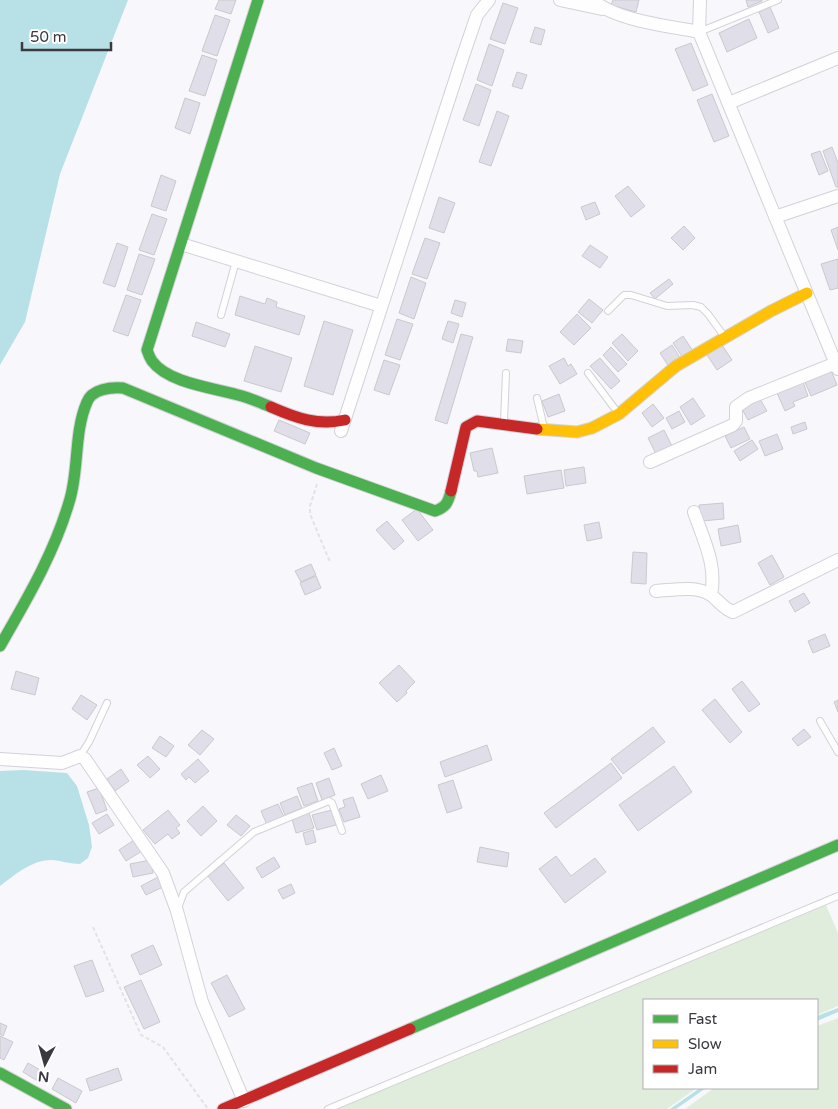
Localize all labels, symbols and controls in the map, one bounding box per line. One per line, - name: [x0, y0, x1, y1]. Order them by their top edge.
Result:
- scale bar: [22, 20, 111, 52]
- text: 50 m: [30, 28, 67, 46]
- legend: [643, 999, 818, 1089]
- text: Fast: [688, 1010, 718, 1028]
- text: Slow: [688, 1035, 722, 1053]
- north arrow: [20, 1039, 70, 1089]
- text: Jam: [688, 1060, 717, 1078]
- text: N: [37, 1067, 50, 1085]

